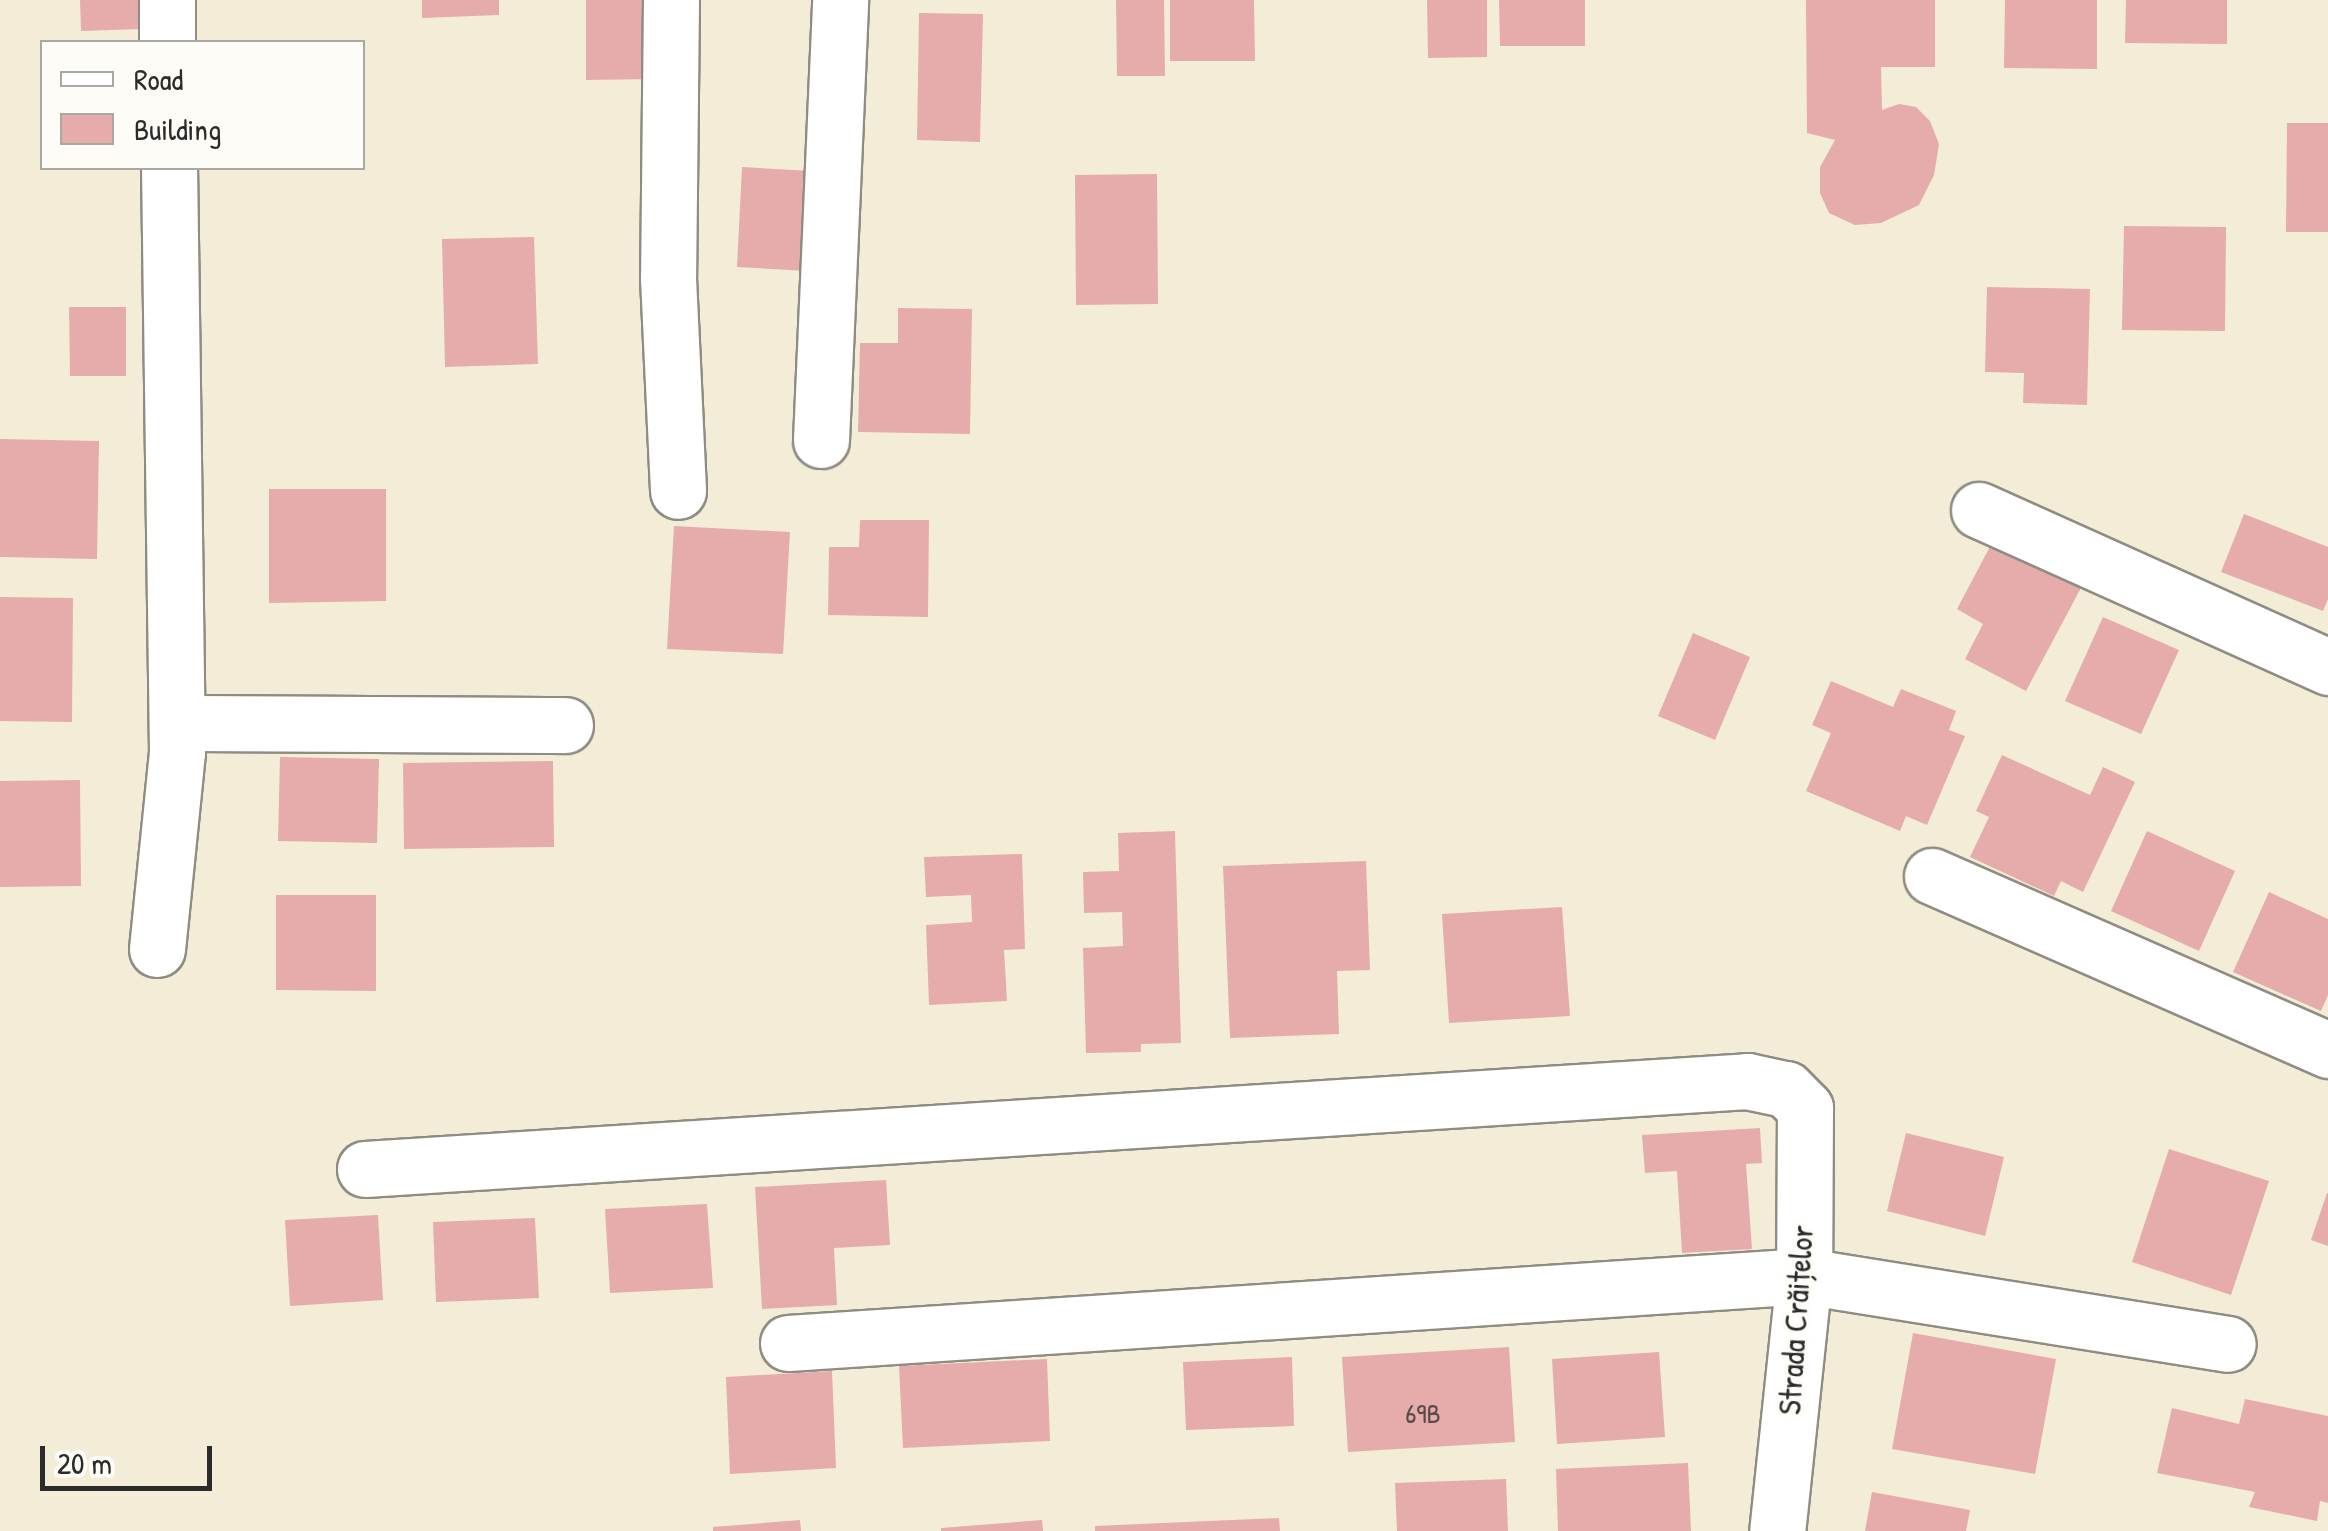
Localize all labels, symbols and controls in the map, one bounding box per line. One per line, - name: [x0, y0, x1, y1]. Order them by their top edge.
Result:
- legend: [40, 40, 365, 170]
- text: Road: [134, 59, 183, 99]
- text: Building: [134, 109, 221, 149]
- street label: Strada Crăițelor: [1770, 1224, 1822, 1416]
- house number: 69B: [1405, 1396, 1441, 1430]
- scale bar: [45, 1426, 218, 1488]
- text: 20 m: [57, 1443, 112, 1483]

